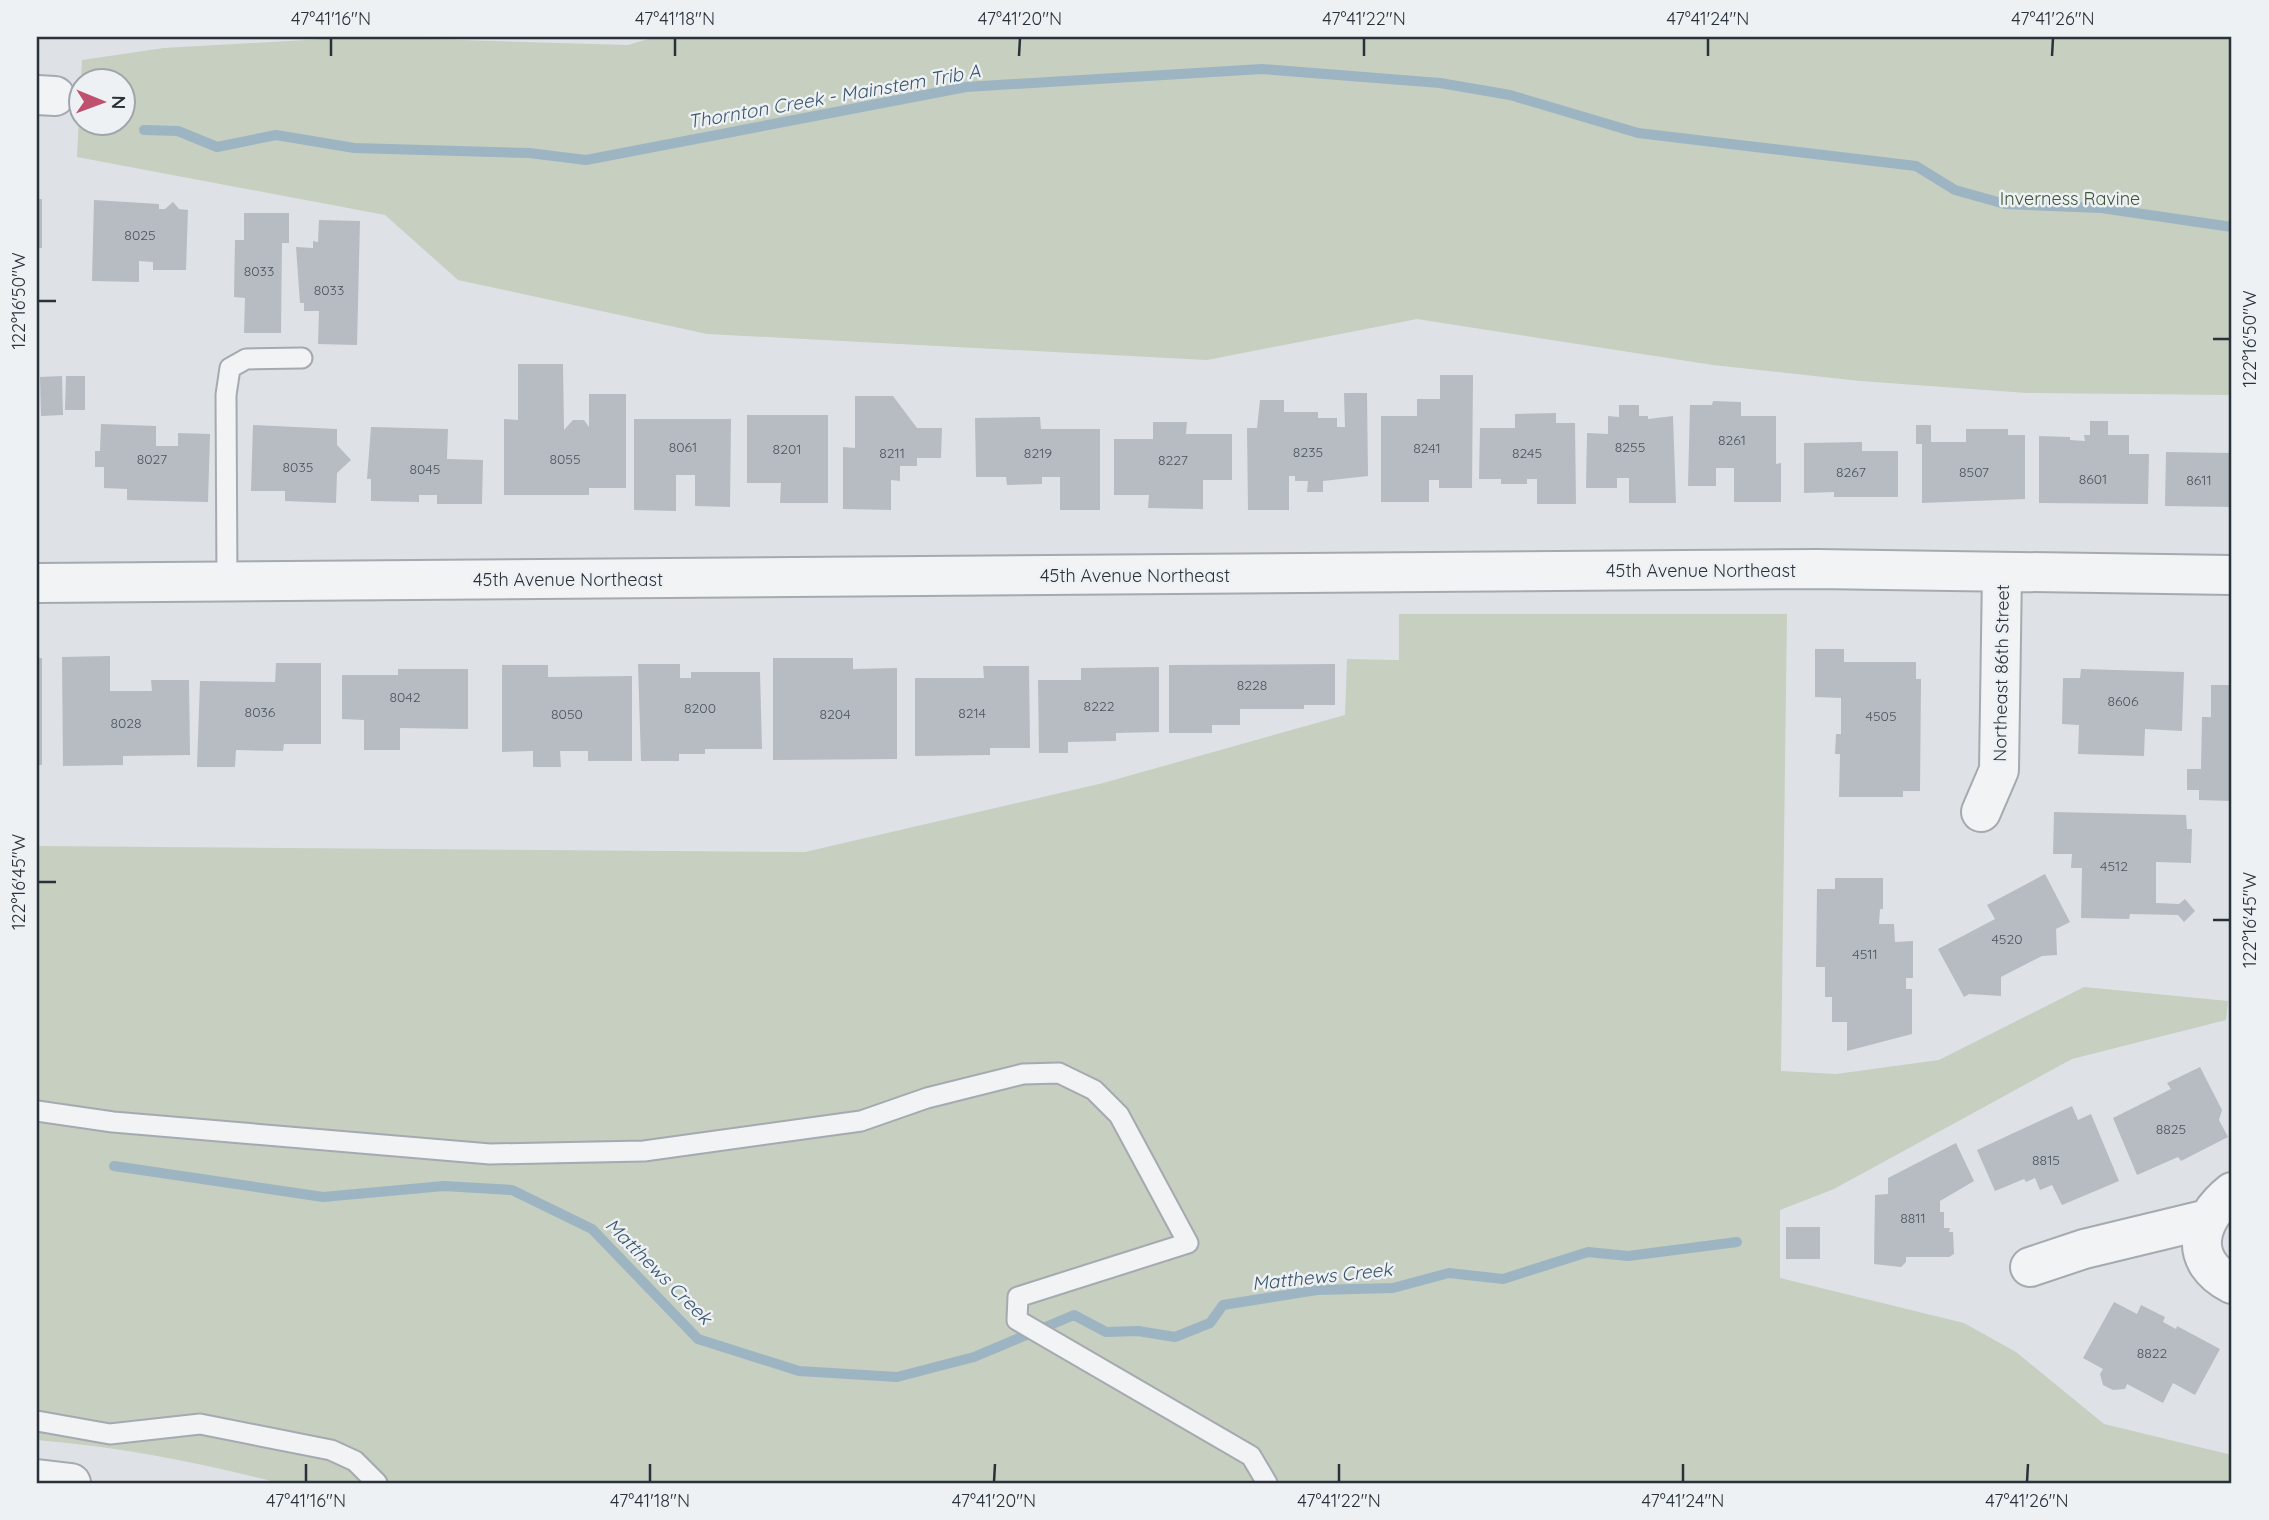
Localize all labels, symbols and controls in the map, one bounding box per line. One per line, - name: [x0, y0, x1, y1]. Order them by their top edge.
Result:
- text: 47°41'16"N: [291, 7, 371, 30]
- text: 47°41'18"N: [635, 7, 715, 30]
- text: 47°41'20"N: [978, 7, 1062, 30]
- text: 47°41'22"N: [1322, 7, 1406, 30]
- text: 47°41'24"N: [1667, 7, 1749, 30]
- text: 47°41'26"N: [2011, 7, 2095, 30]
- water label: Thornton Creek - Mainstem Trib A: [686, 58, 982, 134]
- north arrow: [66, 66, 136, 136]
- text: N: [107, 95, 131, 109]
- park label: Inverness Ravine: [2000, 187, 2140, 210]
- house number: 8025: [124, 226, 156, 244]
- text: 122°16'50"W: [7, 252, 30, 350]
- house number: 8033: [244, 262, 274, 280]
- house number: 8033: [314, 281, 344, 299]
- text: 122°16'50"W: [2238, 290, 2261, 388]
- house number: 8261: [1718, 431, 1746, 449]
- house number: 8061: [669, 438, 697, 456]
- house number: 8255: [1615, 438, 1645, 456]
- house number: 8241: [1413, 439, 1441, 457]
- house number: 8201: [773, 440, 801, 458]
- house number: 8235: [1293, 443, 1323, 461]
- house number: 8211: [879, 444, 905, 462]
- house number: 8219: [1024, 444, 1052, 462]
- house number: 8245: [1512, 444, 1542, 462]
- house number: 8027: [137, 450, 167, 468]
- house number: 8055: [549, 450, 581, 468]
- house number: 8227: [1158, 451, 1188, 469]
- house number: 8035: [283, 458, 313, 476]
- house number: 8045: [409, 460, 441, 478]
- house number: 8267: [1836, 463, 1866, 481]
- house number: 8507: [1959, 463, 1989, 481]
- house number: 8601: [2079, 470, 2107, 488]
- house number: 8611: [2186, 471, 2212, 489]
- street label: 45th Avenue Northeast: [1606, 559, 1796, 582]
- street label: 45th Avenue Northeast: [1040, 564, 1230, 587]
- street label: 45th Avenue Northeast: [473, 568, 663, 591]
- street label: Northeast 86th Street: [1988, 584, 2014, 762]
- house number: 8228: [1237, 676, 1267, 694]
- house number: 8042: [389, 688, 421, 706]
- house number: 8606: [2108, 692, 2139, 710]
- house number: 8222: [1084, 697, 1115, 715]
- house number: 8200: [684, 699, 716, 717]
- house number: 8036: [245, 703, 276, 721]
- house number: 8214: [958, 704, 986, 722]
- house number: 8050: [551, 705, 583, 723]
- house number: 8204: [819, 705, 851, 723]
- house number: 4505: [1865, 707, 1897, 725]
- house number: 8028: [110, 714, 142, 732]
- text: 122°16'45"W: [7, 834, 30, 930]
- house number: 4512: [2100, 857, 2128, 875]
- text: 122°16'45"W: [2238, 872, 2261, 968]
- house number: 4520: [1991, 930, 2023, 948]
- house number: 4511: [1852, 945, 1878, 963]
- house number: 8825: [2156, 1120, 2186, 1138]
- house number: 8815: [2032, 1151, 2060, 1169]
- house number: 8811: [1900, 1209, 1926, 1227]
- water label: Matthews Creek: [601, 1213, 719, 1331]
- water label: Matthews Creek: [1251, 1257, 1395, 1295]
- house number: 8822: [2137, 1344, 2168, 1362]
- text: 47°41'16"N: [266, 1489, 346, 1512]
- text: 47°41'18"N: [610, 1489, 690, 1512]
- text: 47°41'20"N: [952, 1489, 1036, 1512]
- text: 47°41'22"N: [1297, 1489, 1381, 1512]
- text: 47°41'24"N: [1642, 1489, 1724, 1512]
- text: 47°41'26"N: [1985, 1489, 2069, 1512]

